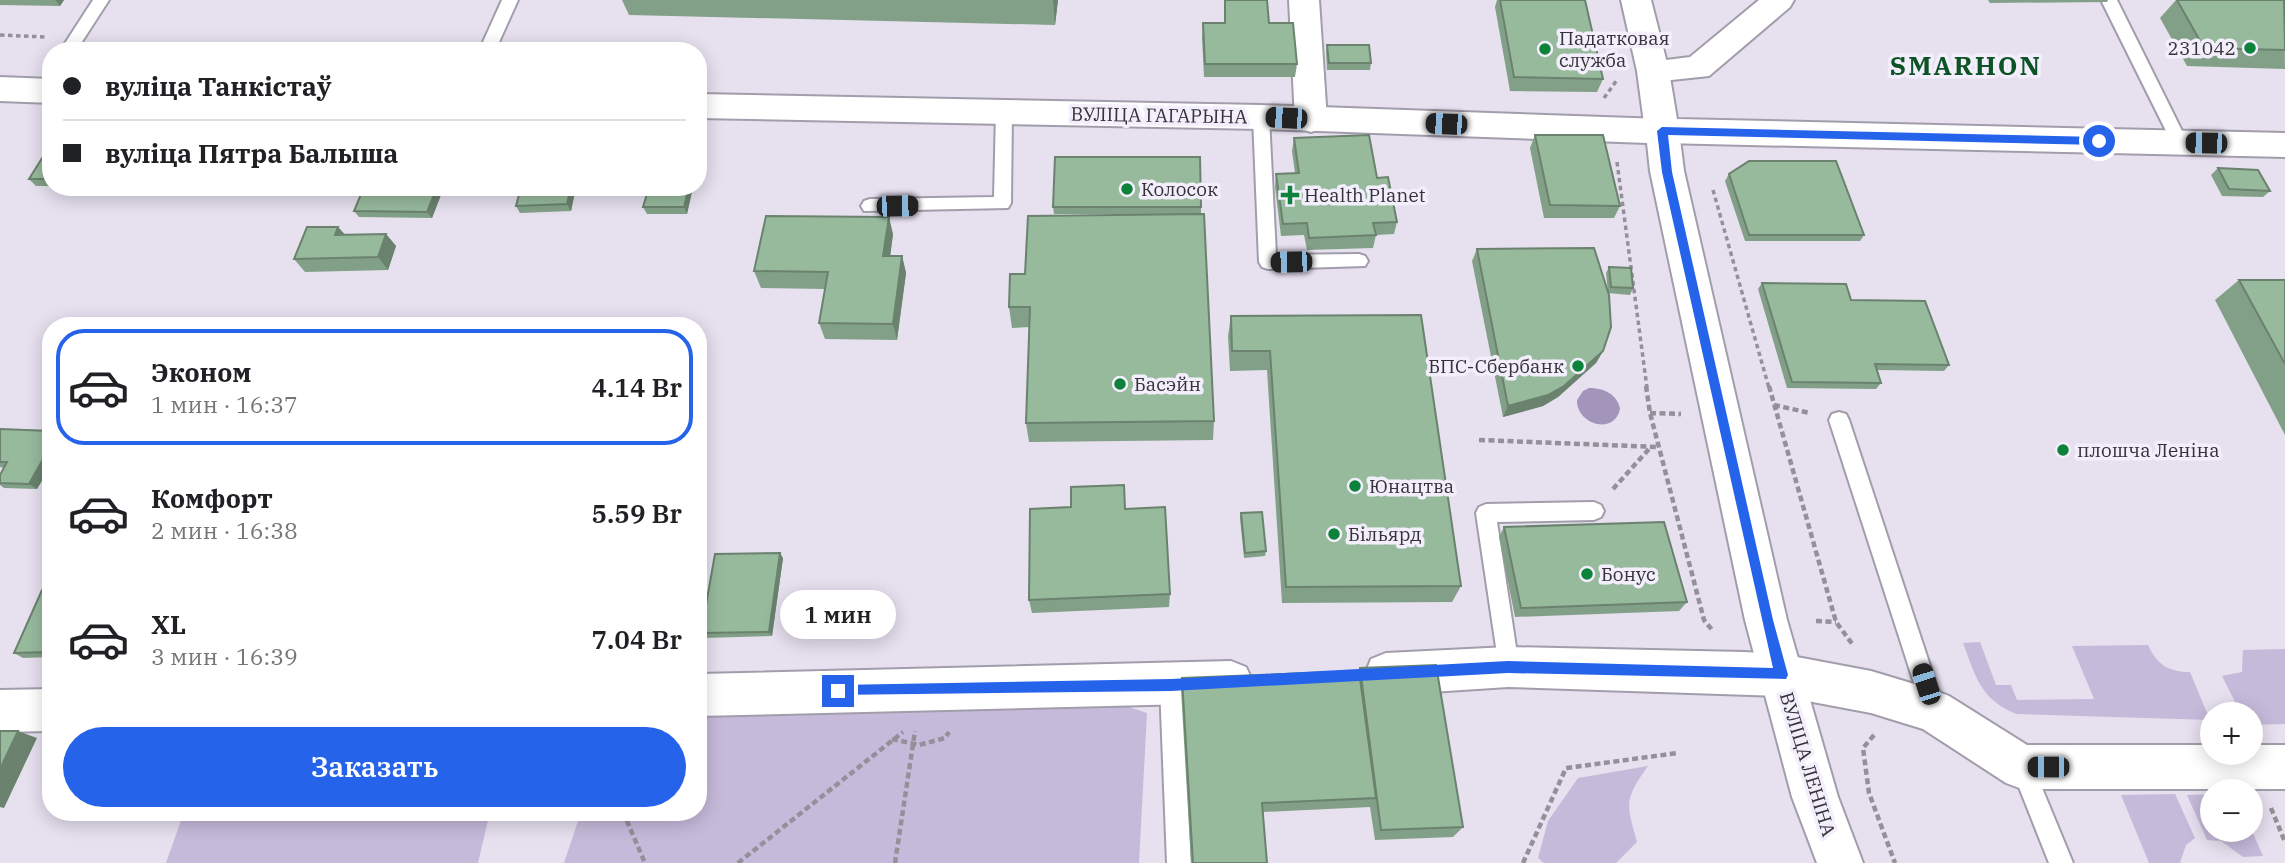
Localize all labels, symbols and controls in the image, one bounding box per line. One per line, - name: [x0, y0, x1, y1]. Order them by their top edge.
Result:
- place label: Падатковая служба: [1559, 26, 1670, 72]
- place label: 231042: [2168, 36, 2236, 60]
- marker: 231042: [2242, 40, 2258, 56]
- marker: Падатковая служба: [1537, 41, 1553, 57]
- district label: SMARHON: [1890, 48, 2042, 82]
- text: вуліца Танкістаў: [105, 69, 332, 103]
- street label: ВУЛІЦА ГАГАРЫНА: [1070, 101, 1248, 129]
- car: [1265, 106, 1308, 130]
- car: [1425, 113, 1468, 135]
- route start: [2083, 125, 2115, 157]
- car: [2185, 132, 2228, 154]
- text: вуліца Пятра Балыша: [105, 136, 398, 170]
- place label: Колосок: [1141, 177, 1218, 201]
- marker: Колосок: [1119, 181, 1135, 197]
- place label: Health Planet: [1304, 183, 1426, 207]
- marker: Health Planet: [1282, 187, 1298, 203]
- car: [876, 195, 919, 217]
- car: [1270, 251, 1313, 273]
- place label: БПС-Сбербанк: [1428, 354, 1564, 378]
- text: Эконом: [151, 355, 252, 389]
- icon: car: [67, 356, 130, 419]
- marker: БПС-Сбербанк: [1570, 358, 1586, 374]
- text: 4.14 Br: [591, 370, 682, 404]
- place label: Басэйн: [1134, 372, 1201, 396]
- marker: Басэйн: [1112, 376, 1128, 392]
- text: 1 мин · 16:37: [151, 389, 298, 419]
- place label: плошча Леніна: [2077, 438, 2220, 462]
- marker: плошча Леніна: [2055, 442, 2071, 458]
- place label: Юнацтва: [1369, 474, 1454, 498]
- marker: Юнацтва: [1347, 478, 1363, 494]
- text: Комфорт: [151, 481, 273, 515]
- icon: car: [67, 482, 130, 545]
- text: 5.59 Br: [591, 496, 682, 530]
- text: 2 мин · 16:38: [151, 515, 298, 545]
- place label: Більярд: [1348, 522, 1422, 546]
- marker: Більярд: [1326, 526, 1342, 542]
- place label: Бонус: [1601, 562, 1656, 586]
- marker: Бонус: [1579, 566, 1595, 582]
- callout: 1 мин: [780, 590, 896, 638]
- text: 1 мин: [804, 599, 872, 629]
- text: XL: [151, 607, 186, 641]
- icon: car: [67, 608, 130, 671]
- text: 7.04 Br: [591, 622, 682, 656]
- text: 3 мин · 16:39: [151, 641, 298, 671]
- car: [1910, 661, 1943, 707]
- route end: [822, 675, 854, 707]
- street label: ВУЛІЦА ЛЕНІНА: [1775, 689, 1841, 839]
- map controls: [2200, 702, 2263, 842]
- button: +: [2200, 702, 2263, 765]
- button: Заказать: [63, 727, 686, 807]
- car: [2028, 757, 2070, 778]
- button: −: [2200, 779, 2263, 842]

